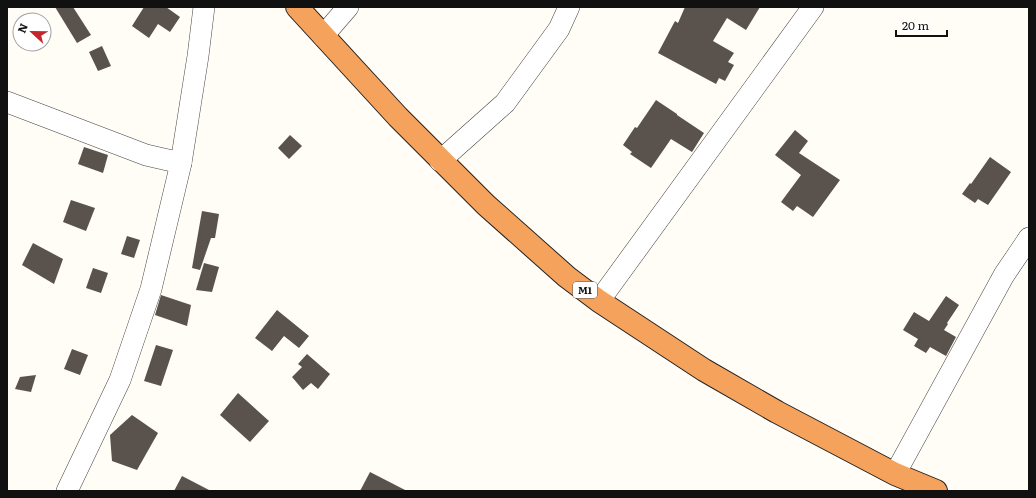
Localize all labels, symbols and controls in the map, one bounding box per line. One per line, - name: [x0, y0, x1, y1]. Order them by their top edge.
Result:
- north arrow: [12, 12, 52, 52]
- scale bar: [896, 12, 947, 38]
- text: 20 m: [902, 16, 929, 34]
- text: N: [13, 21, 31, 35]
- road number: M1: [573, 282, 597, 298]

